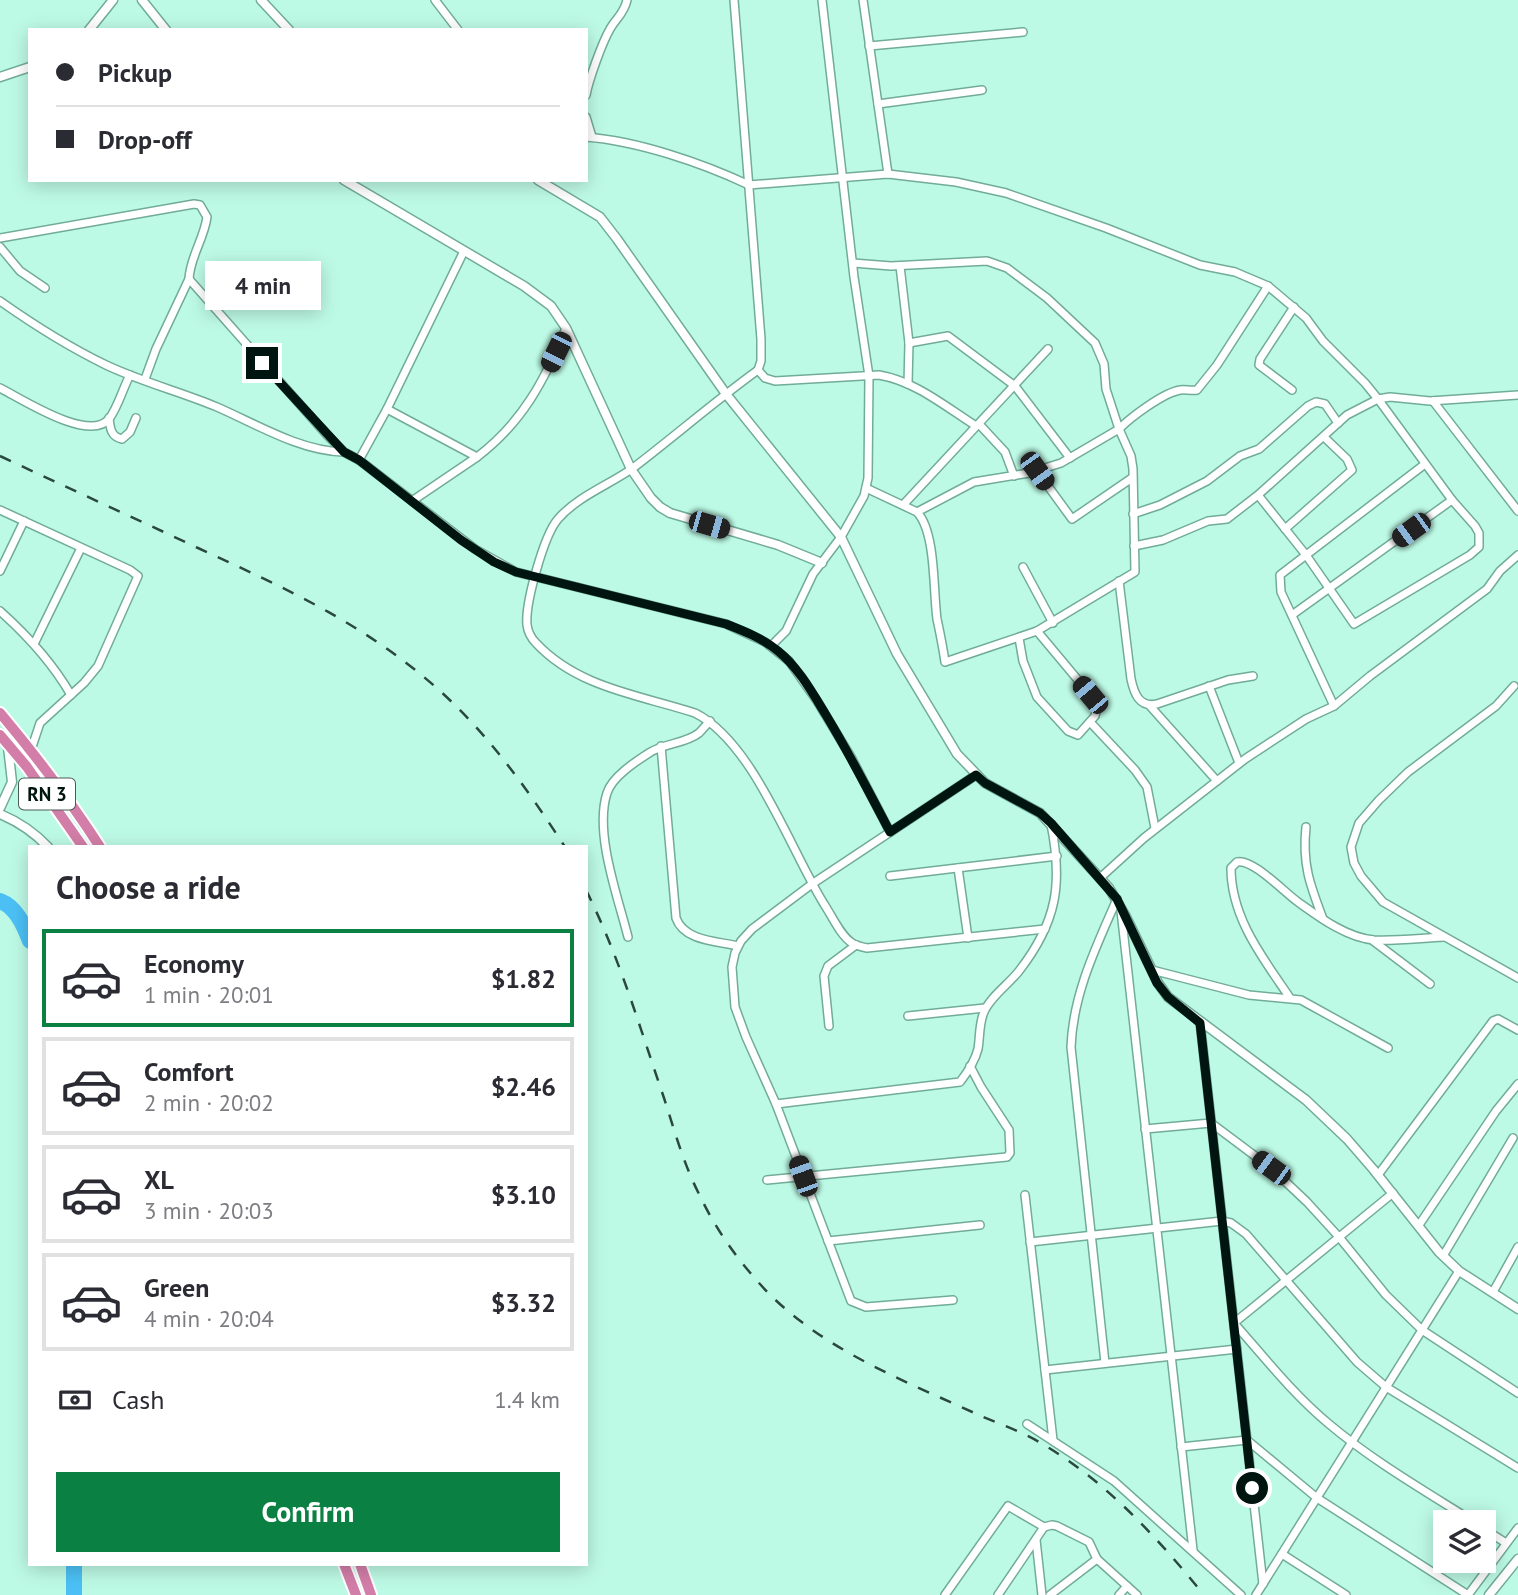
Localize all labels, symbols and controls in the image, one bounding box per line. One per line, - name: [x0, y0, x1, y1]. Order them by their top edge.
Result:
- text: Pickup: [98, 56, 172, 89]
- text: Drop-off: [98, 123, 192, 156]
- callout: 4 min: [204, 262, 320, 310]
- text: 4 min: [235, 271, 291, 300]
- car: [538, 329, 575, 375]
- route end: [246, 347, 278, 379]
- car: [1017, 448, 1058, 494]
- car: [686, 509, 733, 541]
- car: [1388, 509, 1435, 551]
- car: [1069, 672, 1112, 718]
- road number: RN 3: [19, 778, 75, 810]
- text: Choose a ride: [56, 866, 241, 908]
- icon: car: [60, 947, 123, 1010]
- text: Economy: [144, 947, 244, 980]
- text: $1.82: [491, 962, 556, 995]
- text: 1 min · 20:01: [144, 980, 274, 1009]
- icon: car: [60, 1055, 123, 1118]
- text: Comfort: [144, 1055, 234, 1088]
- text: $2.46: [491, 1070, 556, 1103]
- text: 2 min · 20:02: [144, 1088, 274, 1117]
- car: [1248, 1147, 1295, 1189]
- car: [786, 1153, 821, 1199]
- icon: car: [60, 1163, 123, 1226]
- text: XL: [144, 1163, 174, 1196]
- text: $3.10: [491, 1178, 556, 1211]
- text: 3 min · 20:03: [144, 1196, 274, 1225]
- icon: car: [60, 1271, 123, 1334]
- text: Green: [144, 1271, 209, 1304]
- text: $3.32: [491, 1286, 556, 1319]
- text: 4 min · 20:04: [144, 1304, 274, 1333]
- icon: cash: [56, 1381, 94, 1419]
- text: Cash: [112, 1383, 164, 1416]
- text: 1.4 km: [494, 1385, 560, 1414]
- button: Confirm: [56, 1472, 560, 1552]
- route start: [1236, 1472, 1268, 1504]
- map controls: [1433, 1510, 1496, 1573]
- button: layers: [1433, 1510, 1496, 1573]

